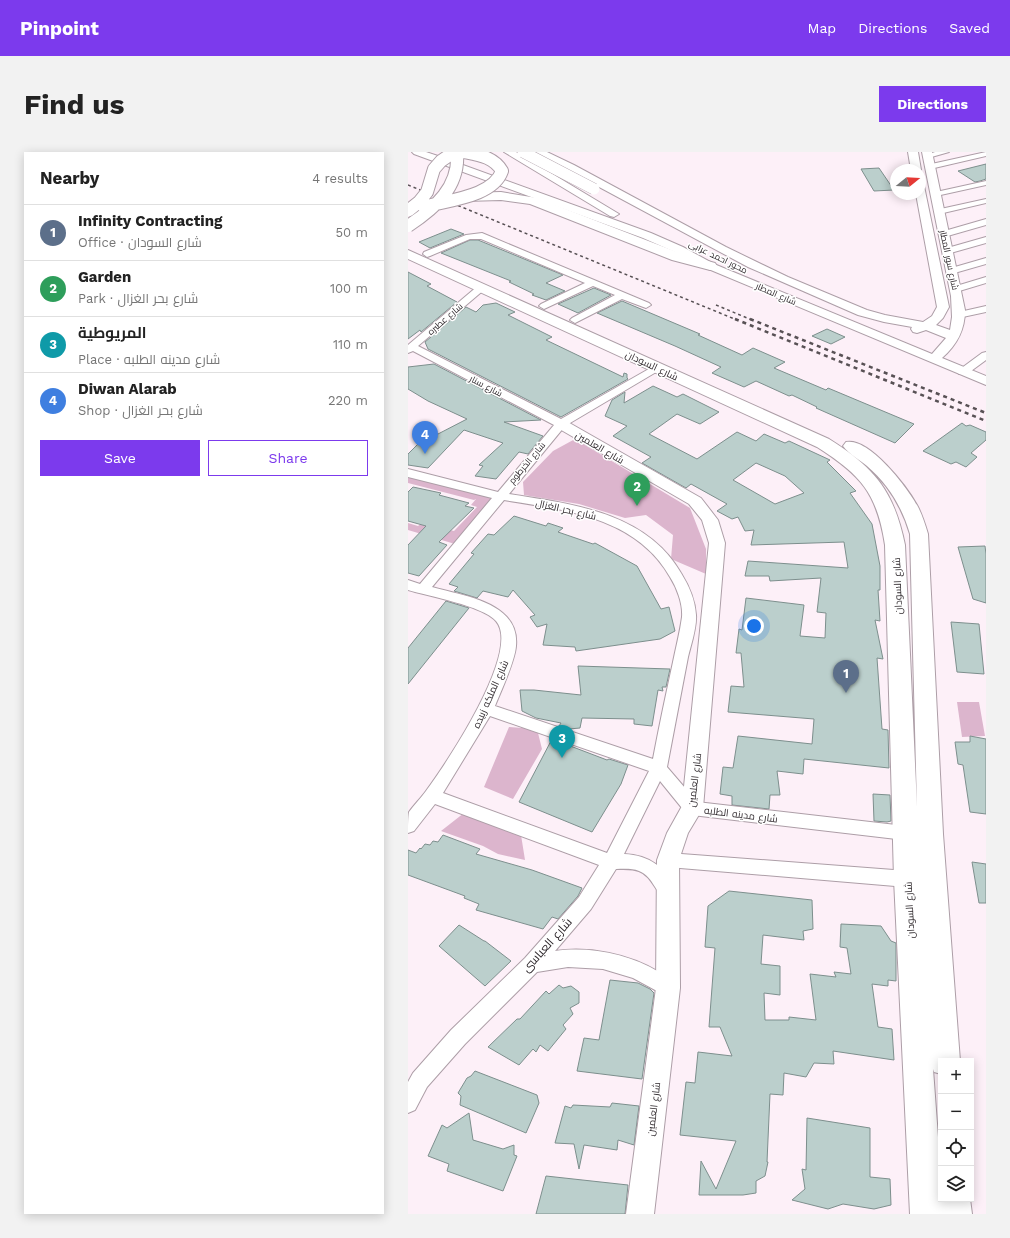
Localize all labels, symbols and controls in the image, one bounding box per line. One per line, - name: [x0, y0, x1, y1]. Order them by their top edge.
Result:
- text: Pinpoint: [20, 17, 99, 40]
- text: Map: [808, 20, 836, 36]
- text: Directions: [858, 20, 927, 36]
- text: Saved: [949, 20, 990, 36]
- button: Directions: [879, 86, 986, 122]
- text: Find us: [24, 88, 124, 121]
- north arrow: [890, 164, 926, 200]
- text: Nearby: [40, 168, 99, 188]
- text: 4 results: [312, 171, 368, 186]
- text: Infinity Contracting: [78, 212, 222, 230]
- text: 1: [50, 225, 56, 240]
- text: 50 m: [336, 225, 368, 240]
- street label: شارع سور المطار: [937, 228, 960, 291]
- text: Office · شارع السودان: [78, 235, 202, 250]
- street label: محور احمد عرابى: [687, 238, 749, 276]
- text: Garden: [78, 268, 131, 286]
- text: 2: [49, 281, 57, 296]
- text: 100 m: [330, 281, 368, 296]
- street label: شارع المطار: [753, 281, 798, 308]
- text: Park · شارع بحر الغزال: [78, 291, 198, 306]
- street label: شارع عطبره: [425, 301, 465, 338]
- text: المريوطية: [78, 324, 146, 342]
- text: 3: [49, 337, 57, 352]
- text: 110 m: [333, 337, 368, 352]
- street label: شارع السودان: [623, 348, 680, 383]
- text: Place · شارع مدينه الطلبه: [78, 352, 220, 367]
- street label: شارع سنار: [467, 373, 504, 399]
- text: Diwan Alarab: [78, 380, 177, 398]
- text: 4: [49, 393, 57, 408]
- text: 220 m: [328, 393, 368, 408]
- text: Shop · شارع بحر الغزال: [78, 403, 203, 418]
- pin: 4: [412, 421, 438, 454]
- street label: شارع العلمين: [573, 429, 626, 467]
- button: Save: [40, 440, 200, 476]
- button: Share: [208, 440, 368, 476]
- street label: شارع الخرطوم: [507, 440, 548, 486]
- pin: 2: [624, 473, 650, 506]
- street label: شارع بحر الغزال: [534, 497, 597, 523]
- street label: شارع السودان: [891, 557, 905, 615]
- your location: [744, 616, 764, 636]
- street label: شارع الملكه زبيده: [471, 659, 511, 730]
- pin: 1: [833, 660, 859, 693]
- pin: 3: [549, 725, 575, 758]
- street label: شارع العلمين: [686, 752, 704, 808]
- street label: شارع مدينه الطلبه: [703, 805, 778, 825]
- street label: شارع السودان: [903, 881, 917, 939]
- street label: شارع العباسى: [519, 915, 576, 976]
- map controls: [938, 1058, 974, 1202]
- button: +: [938, 1058, 974, 1094]
- street label: شارع العلمين: [645, 1081, 663, 1137]
- button: −: [938, 1094, 974, 1130]
- button: locate: [938, 1130, 974, 1166]
- button: layers: [938, 1166, 974, 1202]

